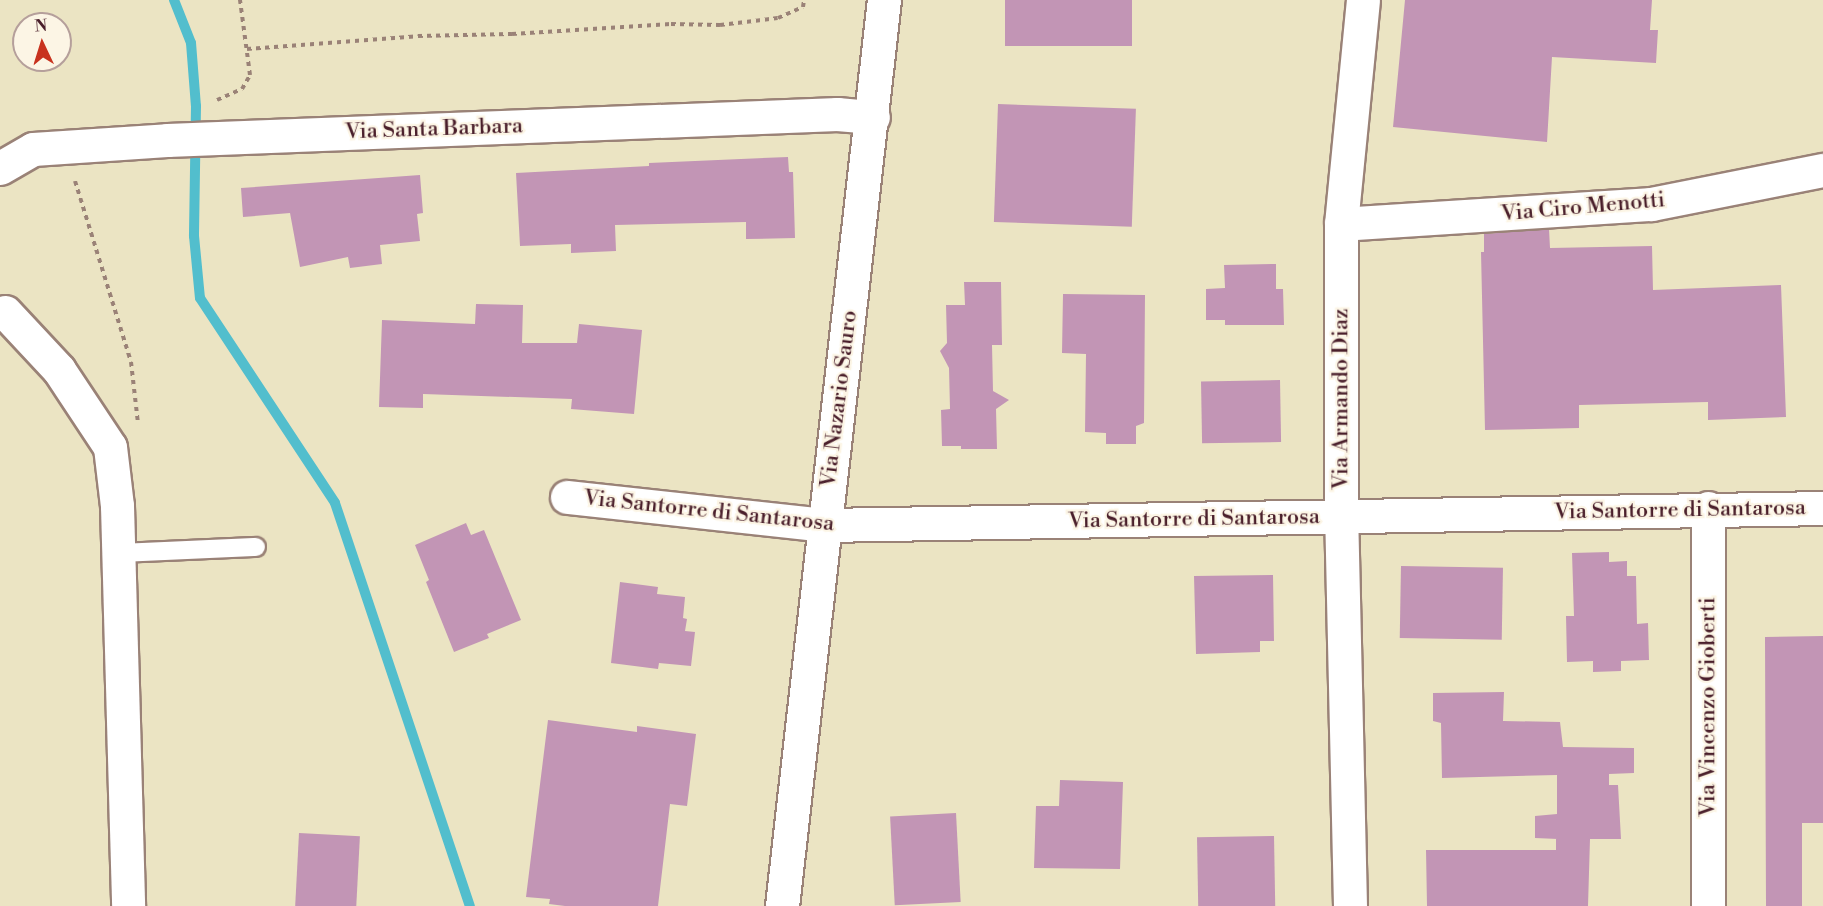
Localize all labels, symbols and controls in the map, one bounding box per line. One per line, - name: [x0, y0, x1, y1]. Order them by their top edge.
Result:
- north arrow: [12, 12, 72, 72]
- text: N: [34, 16, 48, 36]
- street label: Via Santa Barbara: [344, 113, 524, 145]
- street label: Via Ciro Menotti: [1500, 187, 1666, 227]
- street label: Via Armando Diaz: [1328, 308, 1354, 490]
- street label: Via Nazario Sauro: [815, 309, 863, 489]
- street label: Via Santorre di Santarosa: [582, 485, 836, 537]
- street label: Via Santorre di Santarosa: [1554, 495, 1806, 525]
- street label: Via Santorre di Santarosa: [1068, 504, 1320, 534]
- street label: Via Vincenzo Gioberti: [1695, 597, 1721, 817]

